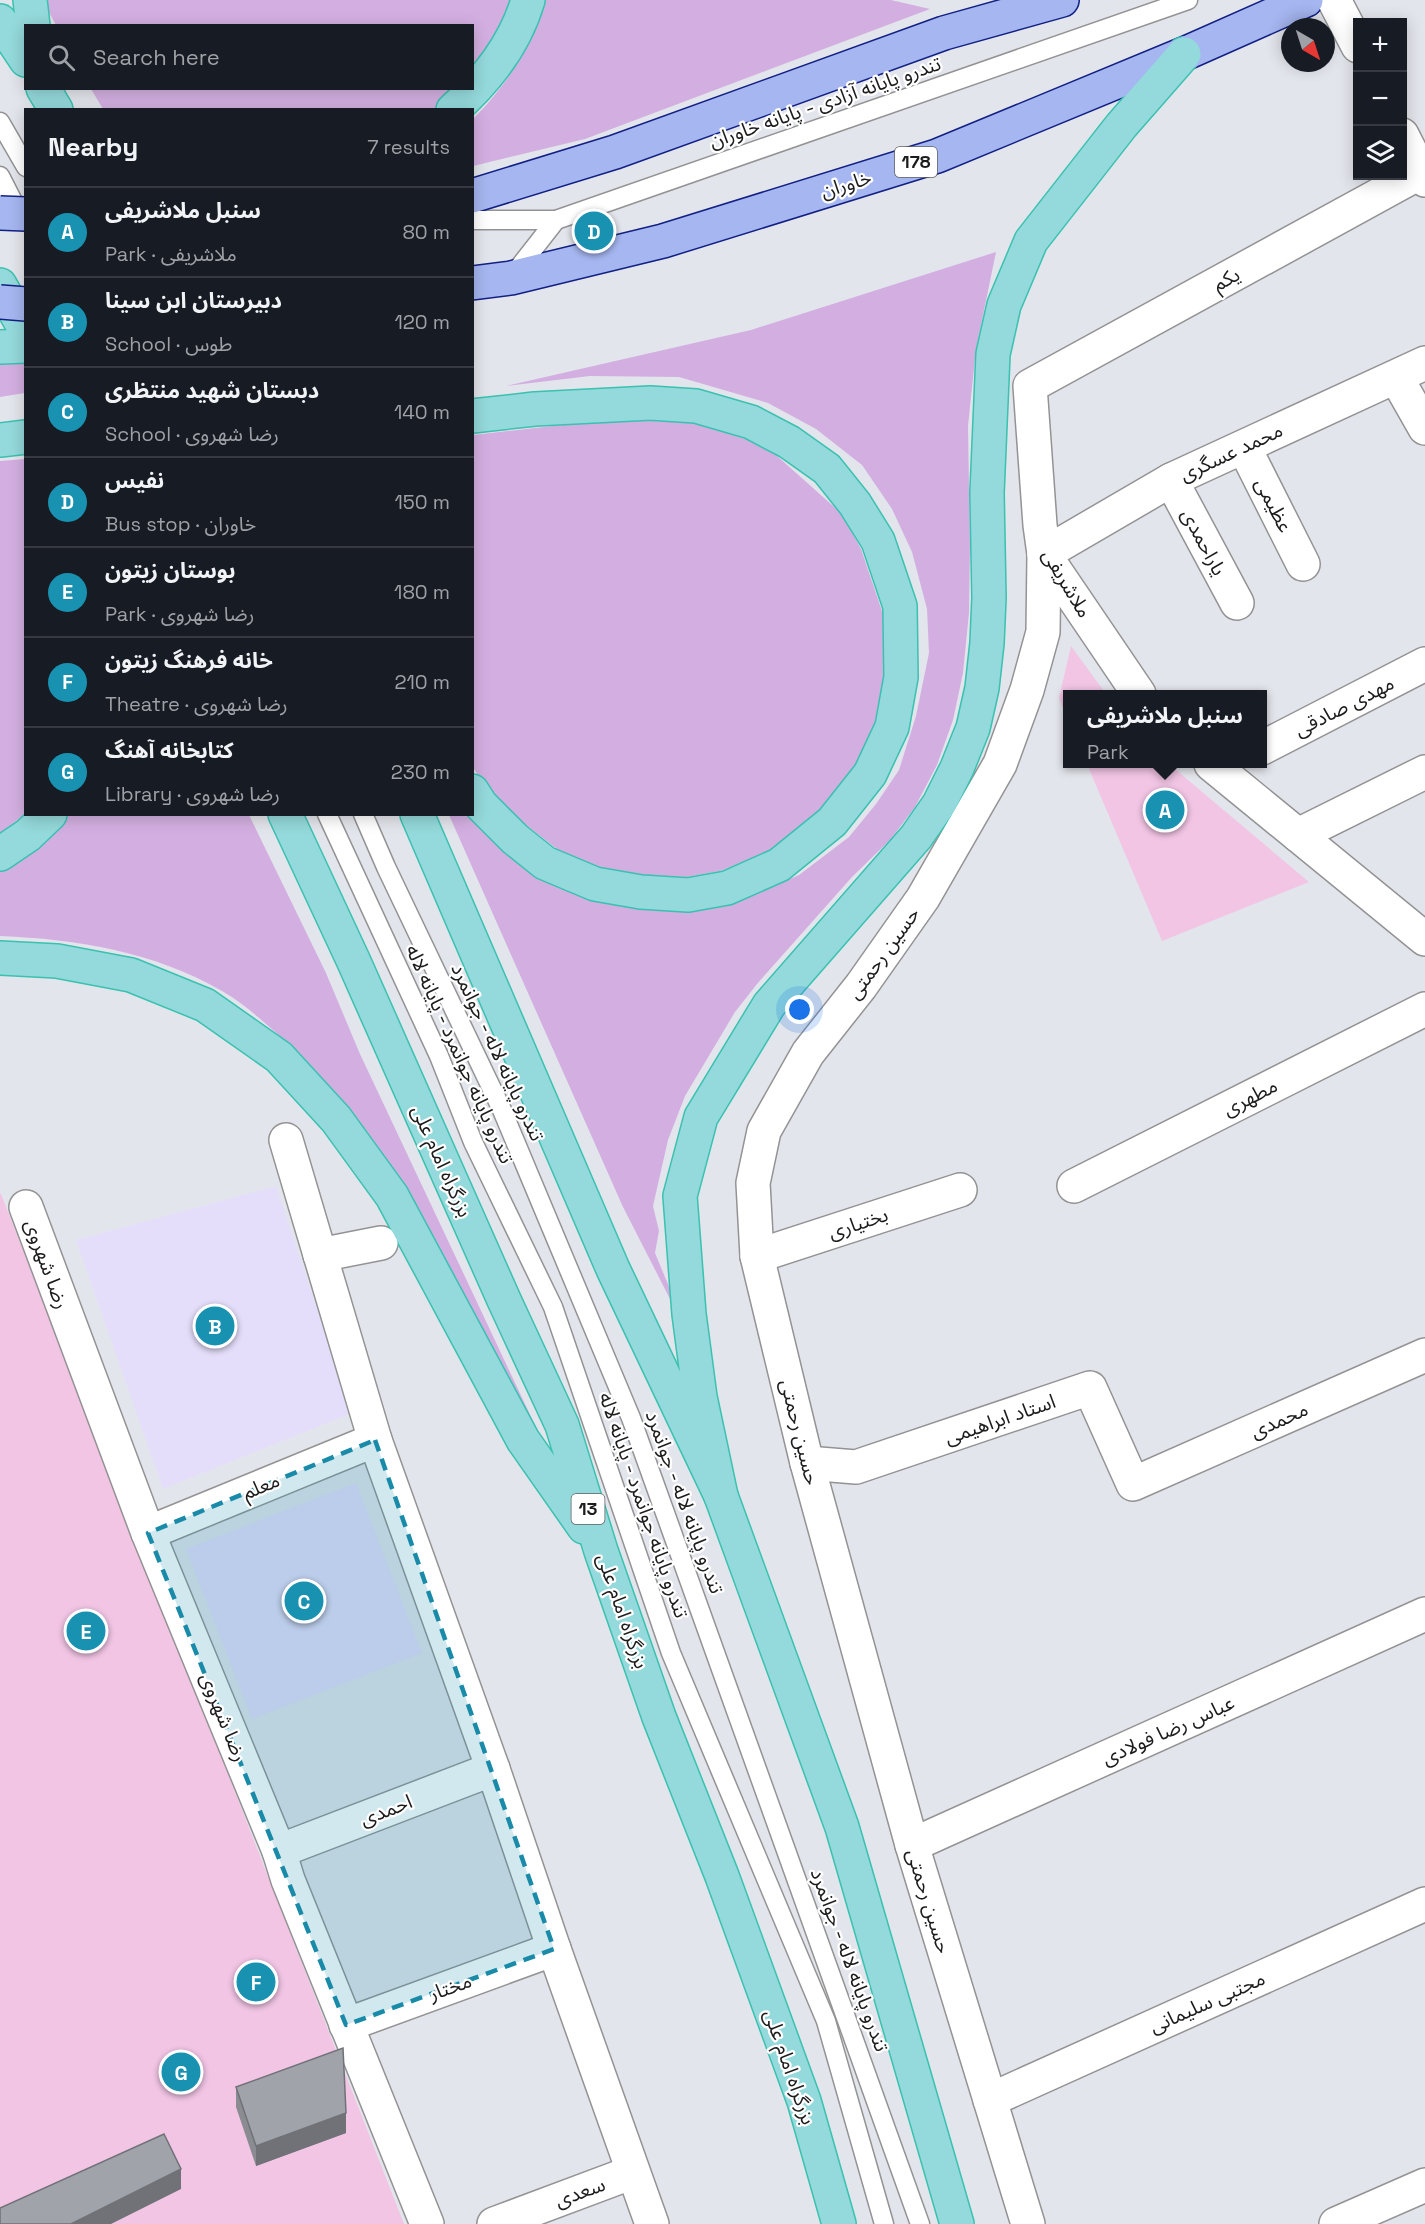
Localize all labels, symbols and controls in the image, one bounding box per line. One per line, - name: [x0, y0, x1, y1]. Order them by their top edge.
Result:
- north arrow: [1281, 18, 1335, 72]
- map controls: [1353, 18, 1407, 180]
- button: +: [1353, 18, 1407, 72]
- search box: [24, 24, 474, 90]
- icon: search: [45, 41, 78, 74]
- text: Search here: [93, 43, 220, 71]
- street label: تندرو پایانه آزادی - پایانه خاوران: [706, 50, 945, 154]
- button: −: [1353, 72, 1407, 126]
- button: layers: [1353, 126, 1407, 180]
- text: Nearby: [48, 130, 138, 164]
- text: 7 results: [367, 134, 450, 160]
- road number: 178: [895, 147, 937, 177]
- street label: خاوران: [817, 164, 875, 204]
- text: سنبل ملاشریفی: [105, 196, 261, 224]
- pin: D: [574, 208, 614, 254]
- text: A: [61, 219, 74, 245]
- text: 80 m: [402, 219, 450, 245]
- text: Park · ملاشریفی: [105, 241, 237, 267]
- street label: یکم: [1208, 261, 1245, 299]
- text: دبیرستان ابن سینا: [105, 286, 282, 314]
- text: B: [61, 309, 74, 335]
- text: 120 m: [394, 309, 450, 335]
- text: School · طوس: [105, 331, 232, 357]
- text: دبستان شهید منتظری: [105, 376, 319, 404]
- text: C: [61, 399, 74, 425]
- text: 140 m: [394, 399, 450, 425]
- street label: محمد عسگری: [1175, 417, 1287, 487]
- text: School · رضا شهروی: [105, 421, 279, 447]
- text: نفیس: [105, 466, 164, 494]
- street label: عظیمی: [1249, 473, 1299, 537]
- text: D: [61, 489, 74, 515]
- text: 150 m: [395, 489, 450, 515]
- street label: یاراحمدی: [1175, 504, 1233, 580]
- text: Bus stop · خاوران: [105, 511, 256, 537]
- street label: ملاشریفی: [1036, 544, 1098, 622]
- text: بوستان زیتون: [105, 556, 235, 584]
- text: E: [62, 579, 73, 605]
- text: 180 m: [394, 579, 450, 605]
- text: Park · رضا شهروی: [105, 601, 254, 627]
- text: خانه فرهنگ زيتون: [105, 646, 273, 674]
- text: F: [62, 669, 73, 695]
- text: 210 m: [394, 669, 450, 695]
- street label: مهدی صادقی: [1290, 670, 1398, 742]
- popup: [1063, 690, 1267, 768]
- text: Theatre · رضا شهروی: [105, 691, 288, 717]
- text: سنبل ملاشریفی: [1087, 701, 1243, 729]
- text: کتابخانه آهنگ: [105, 736, 234, 764]
- text: Park: [1087, 739, 1129, 765]
- text: G: [61, 759, 74, 785]
- text: 230 m: [391, 759, 450, 785]
- text: Library · رضا شهروی: [105, 781, 280, 807]
- pin: A: [1146, 788, 1184, 832]
- street label: حسین رحمتی: [841, 902, 925, 1004]
- street label: تندرو پایانه جوانمرد - پایانه لاله: [400, 940, 520, 1168]
- street label: تندرو پایانه لاله - جوانمرد: [445, 959, 551, 1145]
- your location: [785, 995, 814, 1024]
- street label: مطهری: [1218, 1072, 1282, 1122]
- street label: بزرگراه امام علی: [404, 1101, 478, 1222]
- street label: بختیاری: [825, 1201, 891, 1245]
- street label: رضا شهروی: [19, 1216, 75, 1312]
- pin: B: [196, 1304, 234, 1348]
- street label: حسین رحمتی: [774, 1376, 826, 1488]
- street label: استاد ابراهیمی: [941, 1388, 1059, 1450]
- street label: تندرو پایانه جوانمرد - پایانه لاله: [593, 1389, 695, 1622]
- street label: محمدی: [1246, 1396, 1312, 1444]
- street label: تندرو پایانه لاله - جوانمرد: [640, 1407, 730, 1597]
- street label: معلم: [238, 1467, 284, 1507]
- road number: 13: [572, 1494, 604, 1524]
- street label: بزرگراه امام علی: [589, 1550, 655, 1673]
- pin: C: [284, 1578, 324, 1624]
- pin: E: [66, 1608, 106, 1654]
- street label: رضا شهروی: [194, 1669, 254, 1765]
- street label: عباس رضا فولادی: [1098, 1689, 1238, 1771]
- street label: احمدی: [356, 1788, 416, 1832]
- street label: حسین رحمتی: [901, 1846, 957, 1956]
- street label: تندرو پایانه لاله - جوانمرد: [805, 1865, 895, 2055]
- pin: F: [236, 1960, 276, 2004]
- street label: مجتبی سلیمانی: [1145, 1965, 1269, 2039]
- street label: مختار: [424, 1967, 475, 2007]
- street label: بزرگراه امام علی: [756, 2006, 822, 2129]
- pin: G: [162, 2050, 201, 2094]
- street label: سعدی: [551, 2171, 609, 2213]

